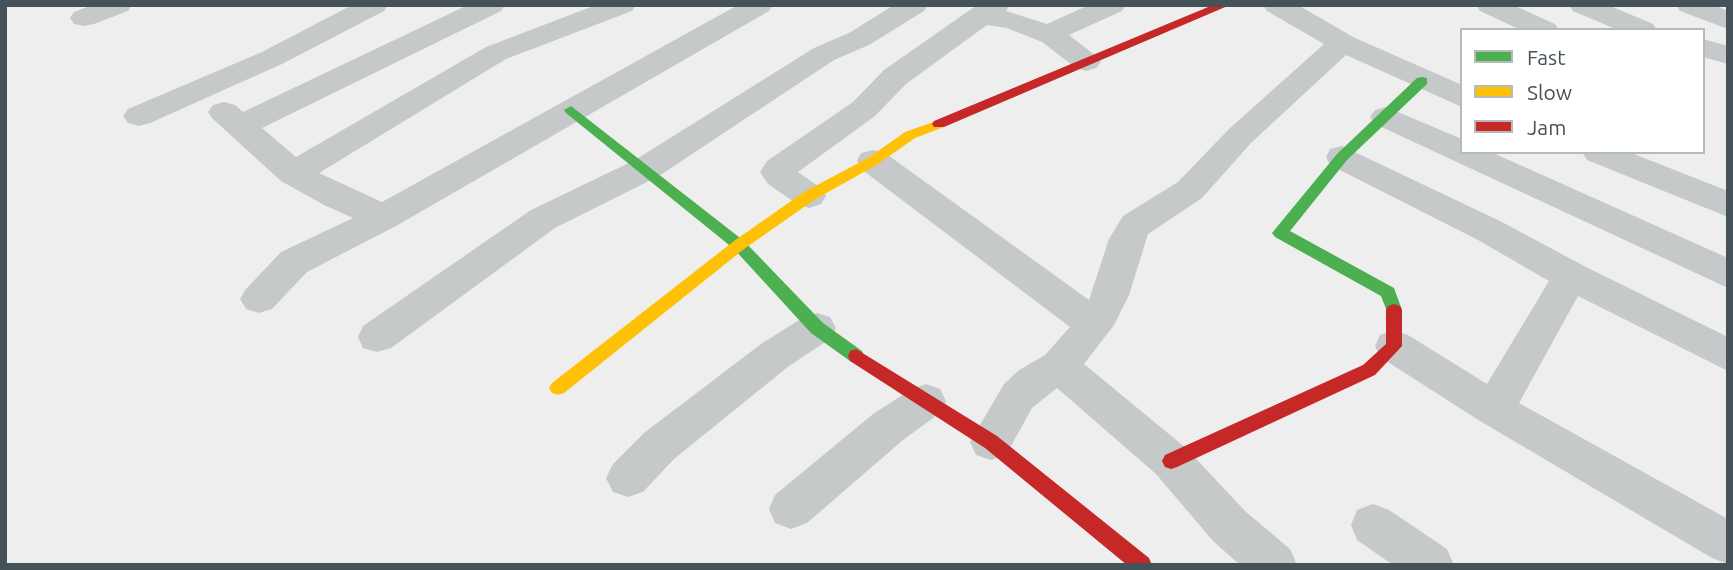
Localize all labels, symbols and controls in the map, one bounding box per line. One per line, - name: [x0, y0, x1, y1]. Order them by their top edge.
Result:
- legend: [1460, 28, 1705, 154]
- text: Fast: [1527, 45, 1565, 69]
- text: Slow: [1527, 80, 1572, 104]
- text: Jam: [1527, 115, 1566, 139]

